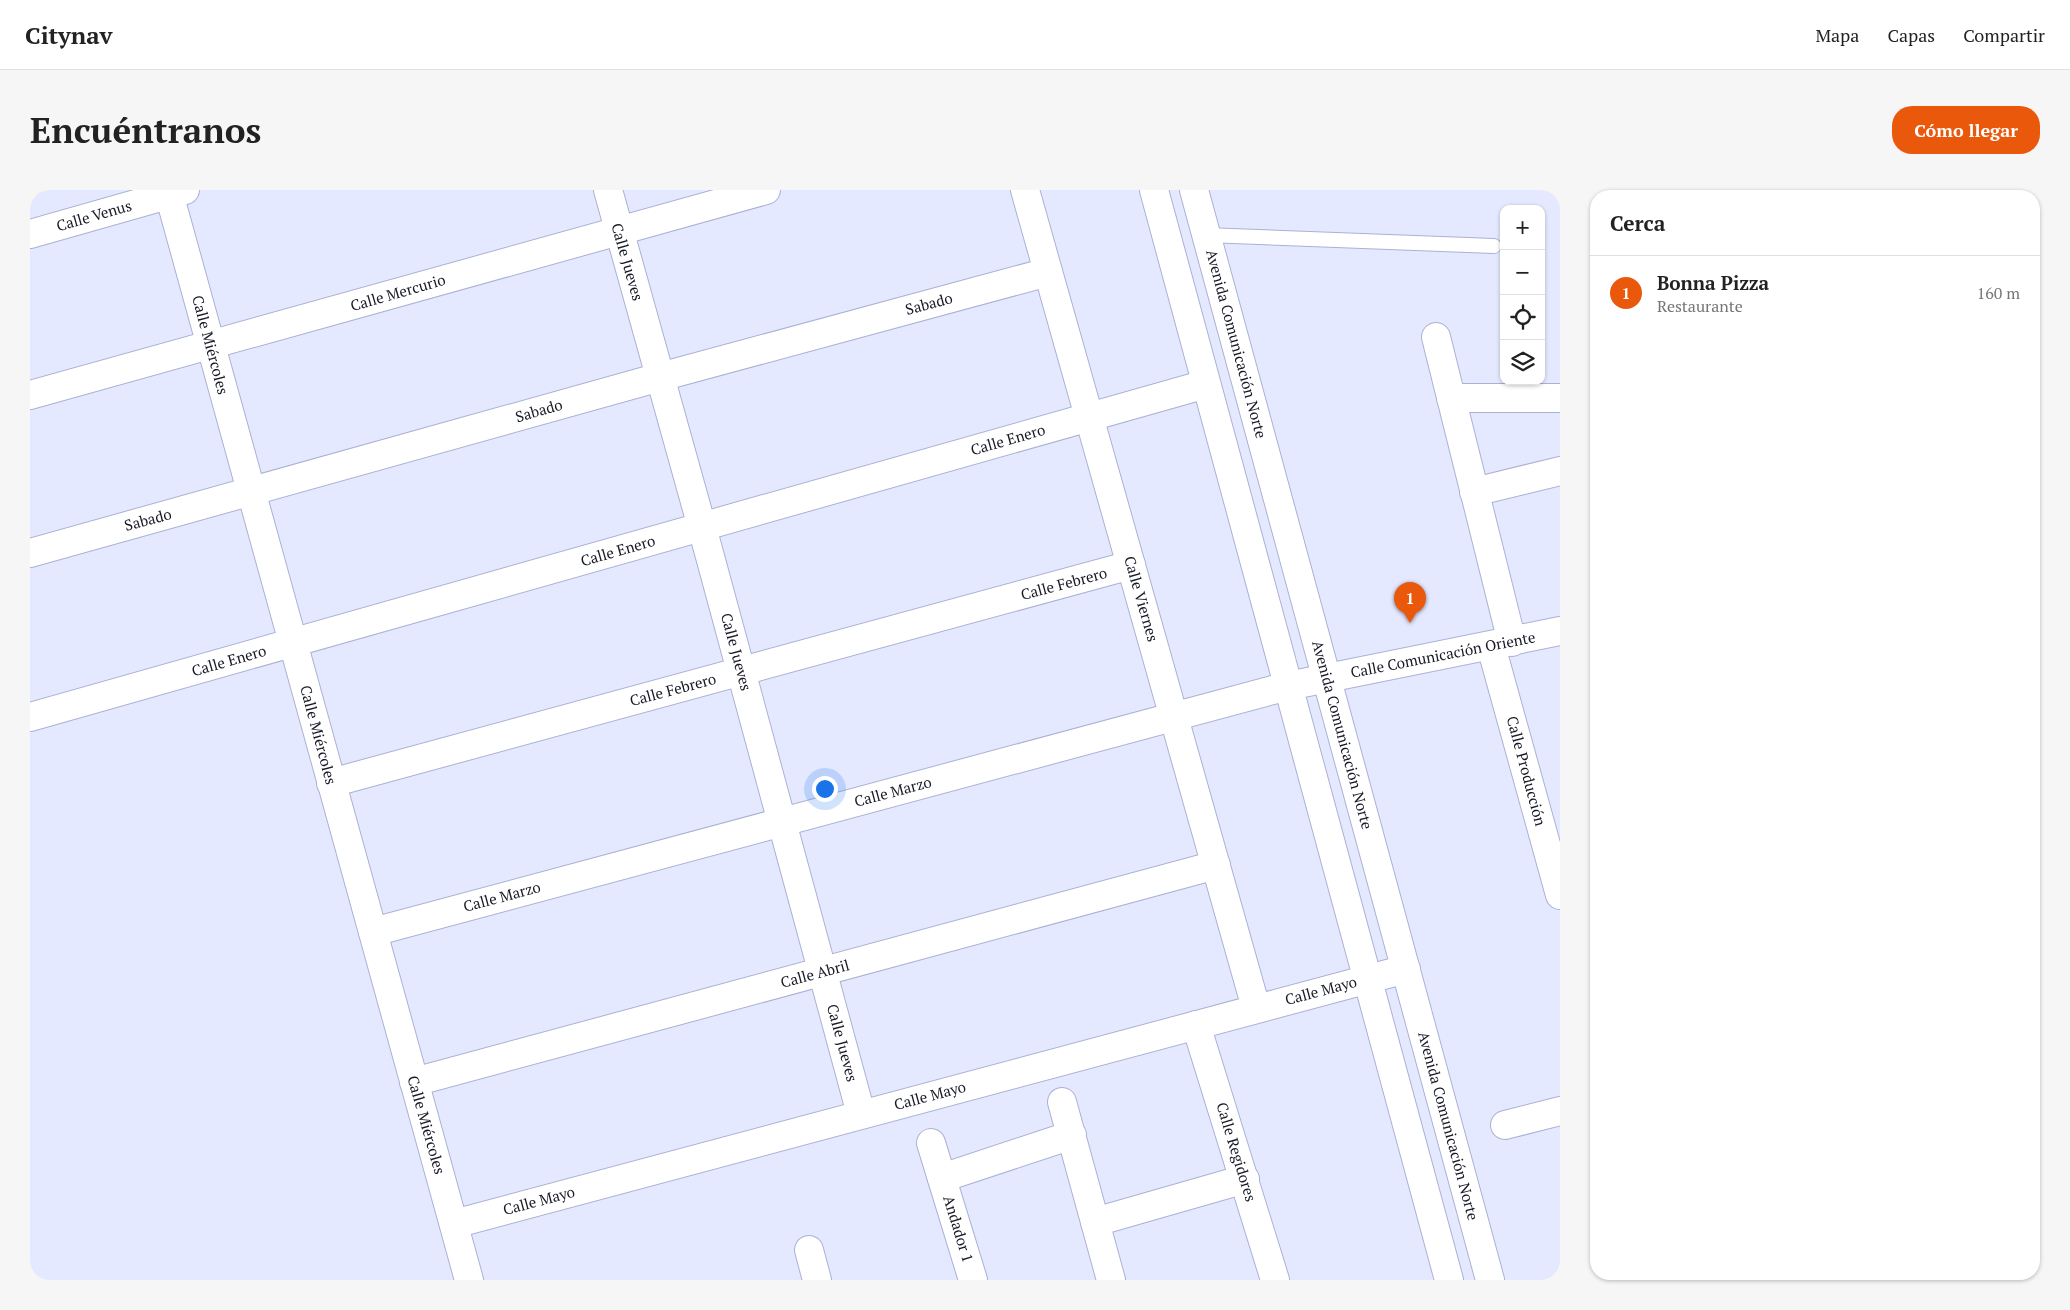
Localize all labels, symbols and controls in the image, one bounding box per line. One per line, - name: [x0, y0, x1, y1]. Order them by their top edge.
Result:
- text: Citynav: [25, 19, 112, 51]
- text: Mapa: [1815, 23, 1859, 47]
- text: Capas: [1887, 23, 1935, 47]
- text: Compartir: [1963, 23, 2045, 47]
- button: Cómo llegar: [1892, 106, 2040, 154]
- text: Encuéntranos: [30, 107, 261, 153]
- street label: Calle Venus: [54, 195, 134, 235]
- map controls: [1500, 205, 1545, 385]
- button: +: [1500, 205, 1545, 250]
- text: Cerca: [1610, 209, 1665, 237]
- street label: Calle Jueves: [607, 221, 649, 303]
- street label: Avenida Comunicación Norte: [1202, 247, 1272, 440]
- button: −: [1500, 250, 1545, 295]
- street label: Calle Mercurio: [348, 269, 448, 315]
- text: Bonna Pizza: [1657, 270, 1769, 295]
- text: 1: [1621, 282, 1631, 304]
- text: 160 m: [1977, 282, 2020, 304]
- street label: Sabado: [903, 287, 955, 319]
- street label: Calle Miércoles: [188, 293, 234, 397]
- button: locate: [1500, 295, 1545, 340]
- text: Restaurante: [1657, 295, 1743, 317]
- button: layers: [1500, 340, 1545, 385]
- street label: Sabado: [513, 394, 565, 426]
- street label: Calle Enero: [968, 419, 1047, 459]
- street label: Sabado: [122, 503, 174, 535]
- street label: Calle Enero: [578, 530, 657, 570]
- street label: Calle Viernes: [1120, 554, 1164, 644]
- street label: Calle Febrero: [1018, 562, 1109, 604]
- pin: 1: [1394, 582, 1426, 623]
- street label: Calle Jueves: [717, 611, 757, 693]
- street label: Calle Comunicación Oriente: [1349, 626, 1537, 682]
- street label: Avenida Comunicación Norte: [1308, 638, 1378, 831]
- street label: Calle Enero: [189, 640, 268, 680]
- street label: Calle Febrero: [627, 668, 718, 710]
- street label: Calle Miércoles: [296, 683, 342, 787]
- street label: Calle Producción: [1503, 714, 1551, 828]
- street label: Calle Marzo: [852, 771, 934, 811]
- your location: [812, 776, 838, 802]
- street label: Calle Marzo: [461, 876, 543, 916]
- street label: Calle Abril: [778, 954, 851, 992]
- street label: Calle Mayo: [1283, 971, 1359, 1009]
- street label: Calle Jueves: [823, 1002, 863, 1084]
- street label: Avenida Comunicación Norte: [1414, 1029, 1484, 1222]
- street label: Calle Miércoles: [403, 1073, 451, 1176]
- street label: Calle Mayo: [892, 1076, 968, 1114]
- street label: Calle Regidores: [1212, 1099, 1262, 1204]
- street label: Calle Mayo: [501, 1181, 577, 1219]
- street label: Andador 1: [939, 1193, 979, 1265]

